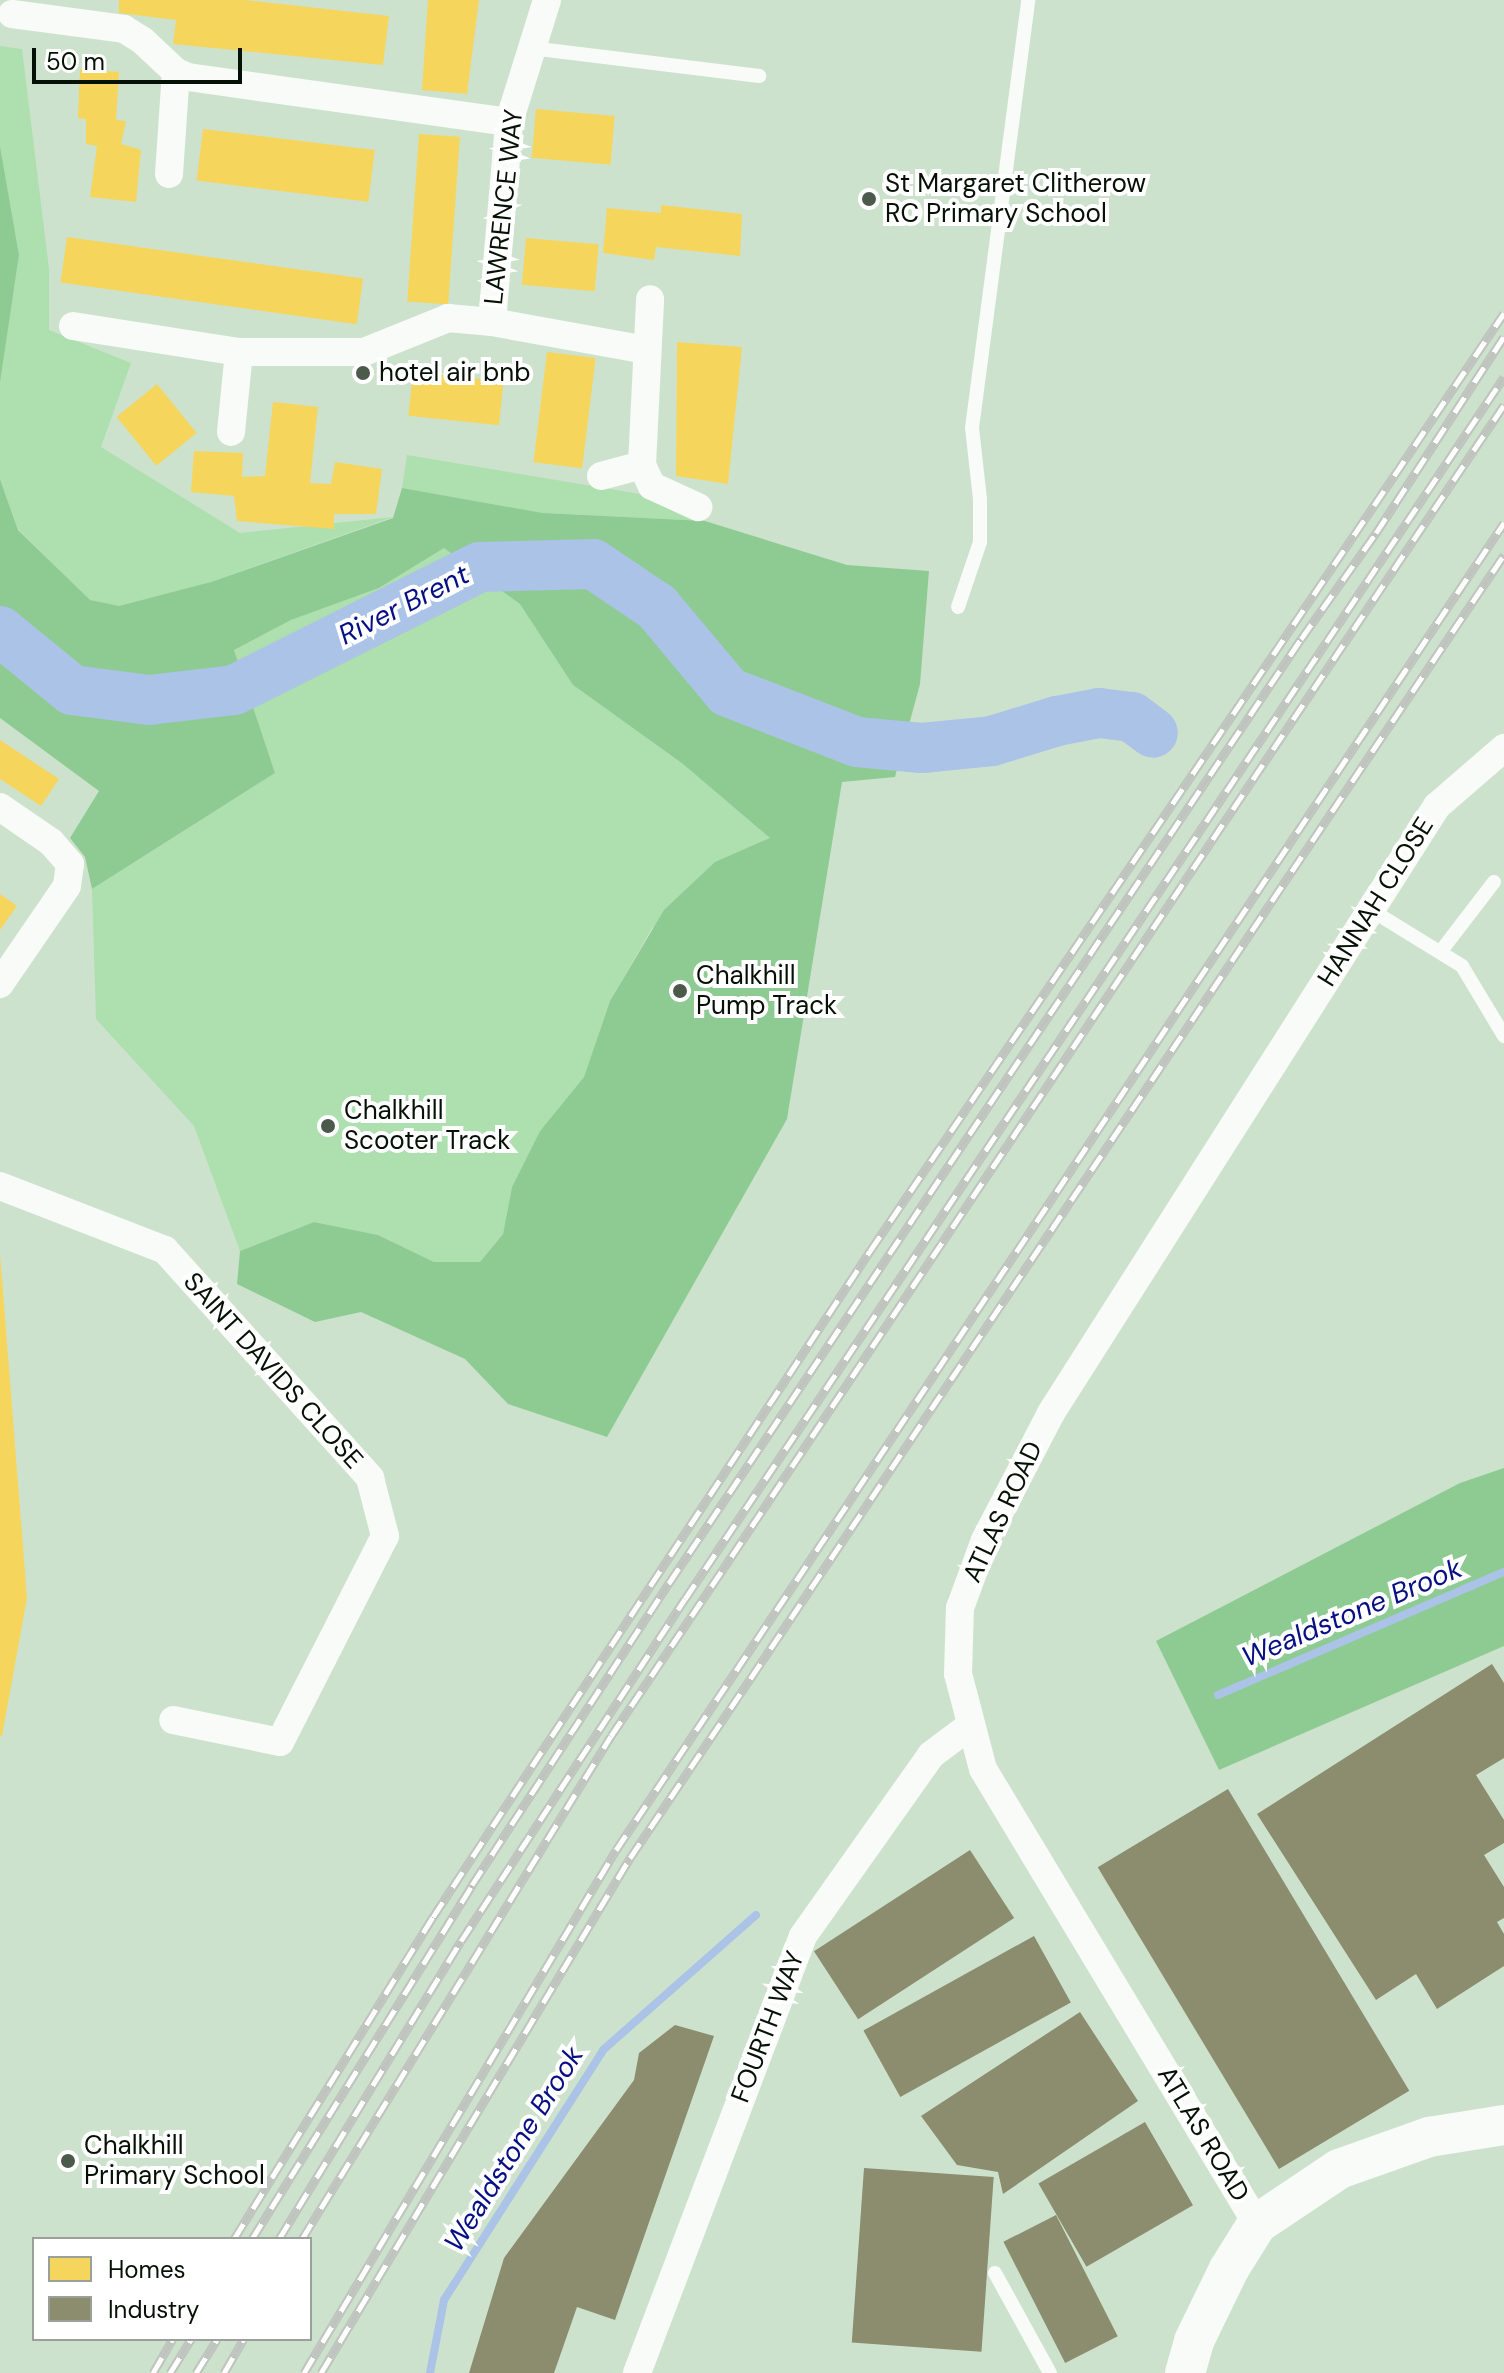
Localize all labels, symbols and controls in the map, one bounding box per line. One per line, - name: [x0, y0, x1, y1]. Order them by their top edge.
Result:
- scale bar: [36, 32, 246, 82]
- text: 50 m: [46, 46, 105, 77]
- street label: LAWRENCE WAY: [478, 108, 530, 306]
- place label: St Margaret Clitherow RC Primary School: [885, 168, 1146, 230]
- marker: St Margaret Clitherow RC Primary School: [860, 190, 878, 208]
- place label: hotel air bnb: [379, 357, 531, 389]
- marker: hotel air bnb: [354, 364, 372, 382]
- water label: River Brent: [333, 558, 475, 652]
- street label: HANNAH CLOSE: [1312, 812, 1440, 992]
- place label: Chalkhill Pump Track: [696, 960, 837, 1022]
- marker: Chalkhill Pump Track: [671, 982, 689, 1000]
- place label: Chalkhill Scooter Track: [344, 1095, 510, 1156]
- marker: Chalkhill Scooter Track: [319, 1117, 337, 1135]
- street label: SAINT DAVIDS CLOSE: [177, 1267, 369, 1475]
- street label: ATLAS ROAD: [957, 1436, 1049, 1588]
- water label: Wealdstone Brook: [1237, 1551, 1467, 1675]
- street label: FOURTH WAY: [725, 1947, 811, 2107]
- water label: Wealdstone Brook: [437, 2040, 591, 2258]
- street label: ATLAS ROAD: [1150, 2061, 1256, 2207]
- place label: Chalkhill Primary School: [84, 2130, 265, 2192]
- marker: Chalkhill Primary School: [59, 2152, 77, 2170]
- legend: [32, 2237, 312, 2341]
- text: Homes: [108, 2254, 186, 2285]
- text: Industry: [108, 2294, 199, 2325]

